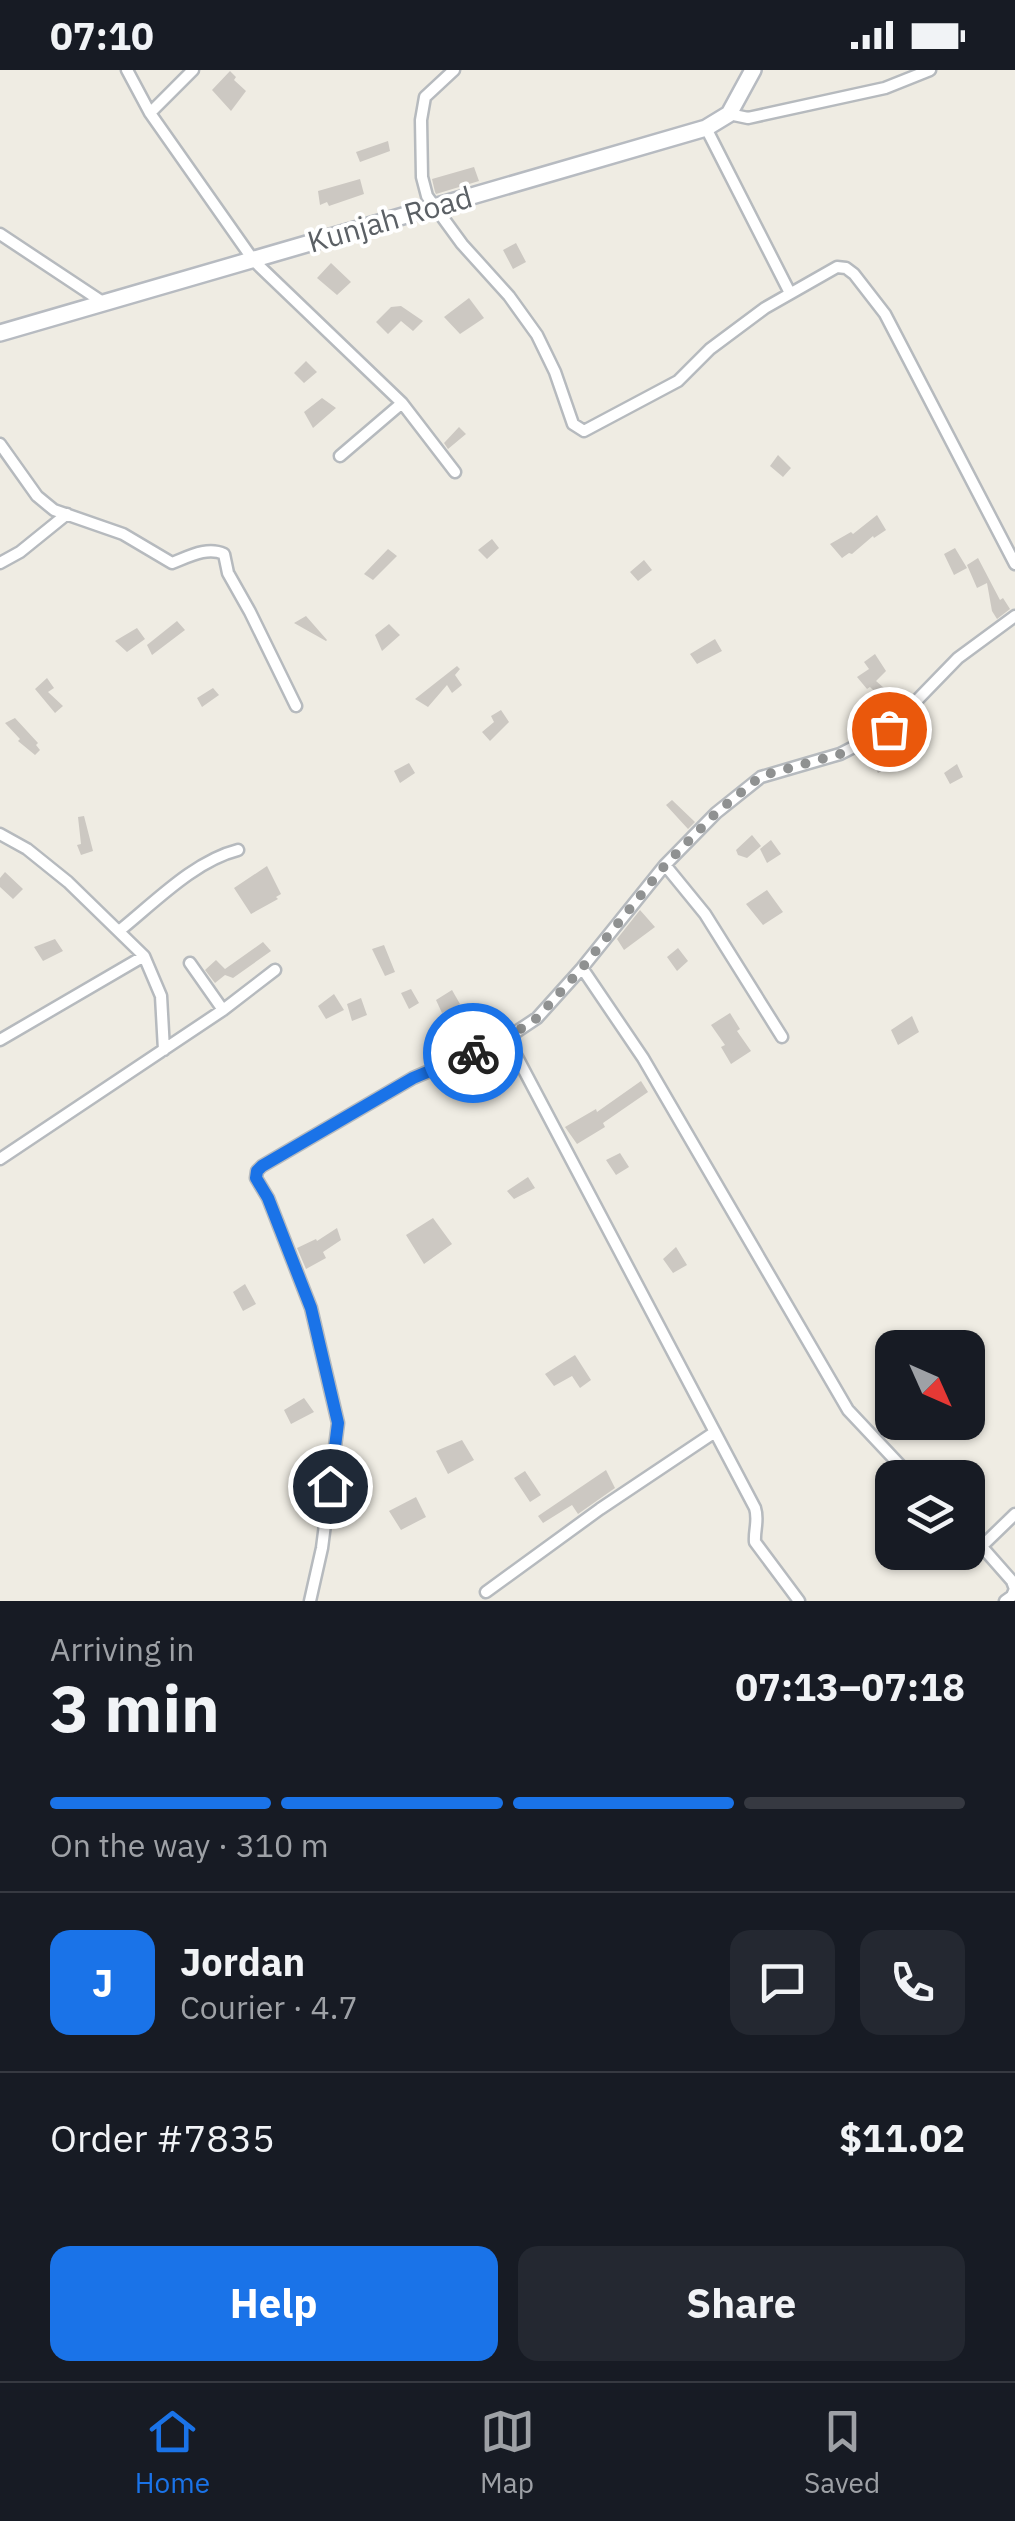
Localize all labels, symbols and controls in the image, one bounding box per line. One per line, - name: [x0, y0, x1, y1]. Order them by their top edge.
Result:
- text: 07:10: [50, 11, 154, 60]
- street label: Kunjah Road: [303, 176, 476, 261]
- pin: [847, 687, 932, 772]
- icon: bag: [862, 702, 917, 757]
- courier: [423, 1003, 523, 1103]
- icon: bike: [446, 1026, 501, 1081]
- north arrow: [875, 1330, 985, 1440]
- map controls: [875, 1330, 985, 1570]
- pin: [288, 1444, 373, 1529]
- icon: home: [303, 1459, 358, 1514]
- button: layers: [875, 1460, 985, 1570]
- text: Arriving in: [50, 1628, 195, 1670]
- text: 07:13–07:18: [735, 1662, 965, 1711]
- text: 3 min: [50, 1665, 220, 1750]
- text: On the way · 310 m: [50, 1824, 329, 1866]
- button: chat: [730, 1930, 835, 2035]
- button: phone: [860, 1930, 965, 2035]
- text: Jordan: [180, 1937, 305, 1986]
- text: J: [92, 1958, 113, 2007]
- text: Courier · 4.7: [180, 1986, 358, 2028]
- text: Order #7835: [50, 2113, 275, 2162]
- text: $11.02: [839, 2113, 965, 2162]
- button: Help: [50, 2246, 498, 2361]
- button: Share: [518, 2246, 965, 2361]
- tab: Home: [135, 2404, 210, 2501]
- tab: Map: [480, 2404, 535, 2501]
- tab: Saved: [804, 2404, 880, 2501]

